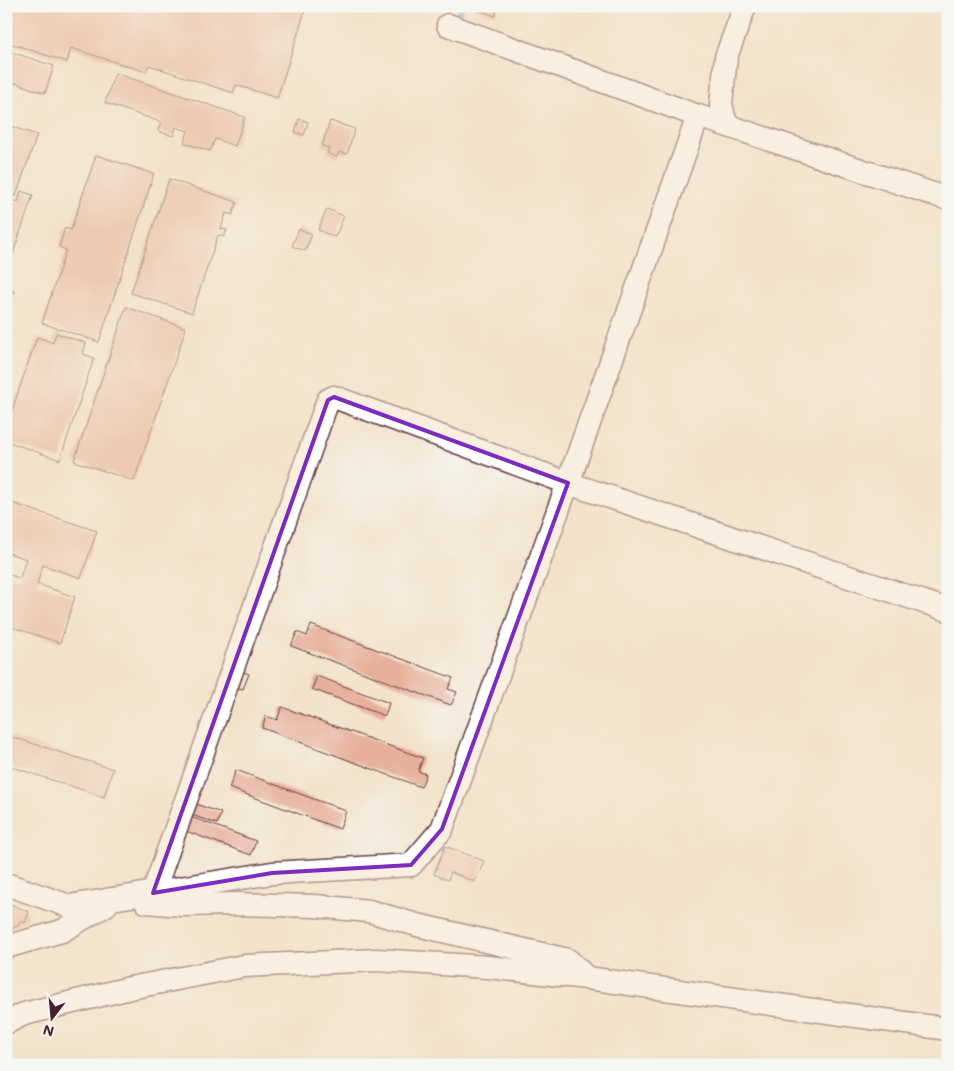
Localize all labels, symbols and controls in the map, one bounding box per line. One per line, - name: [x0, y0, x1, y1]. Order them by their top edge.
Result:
- north arrow: [28, 994, 78, 1044]
- text: N: [41, 1020, 56, 1042]

